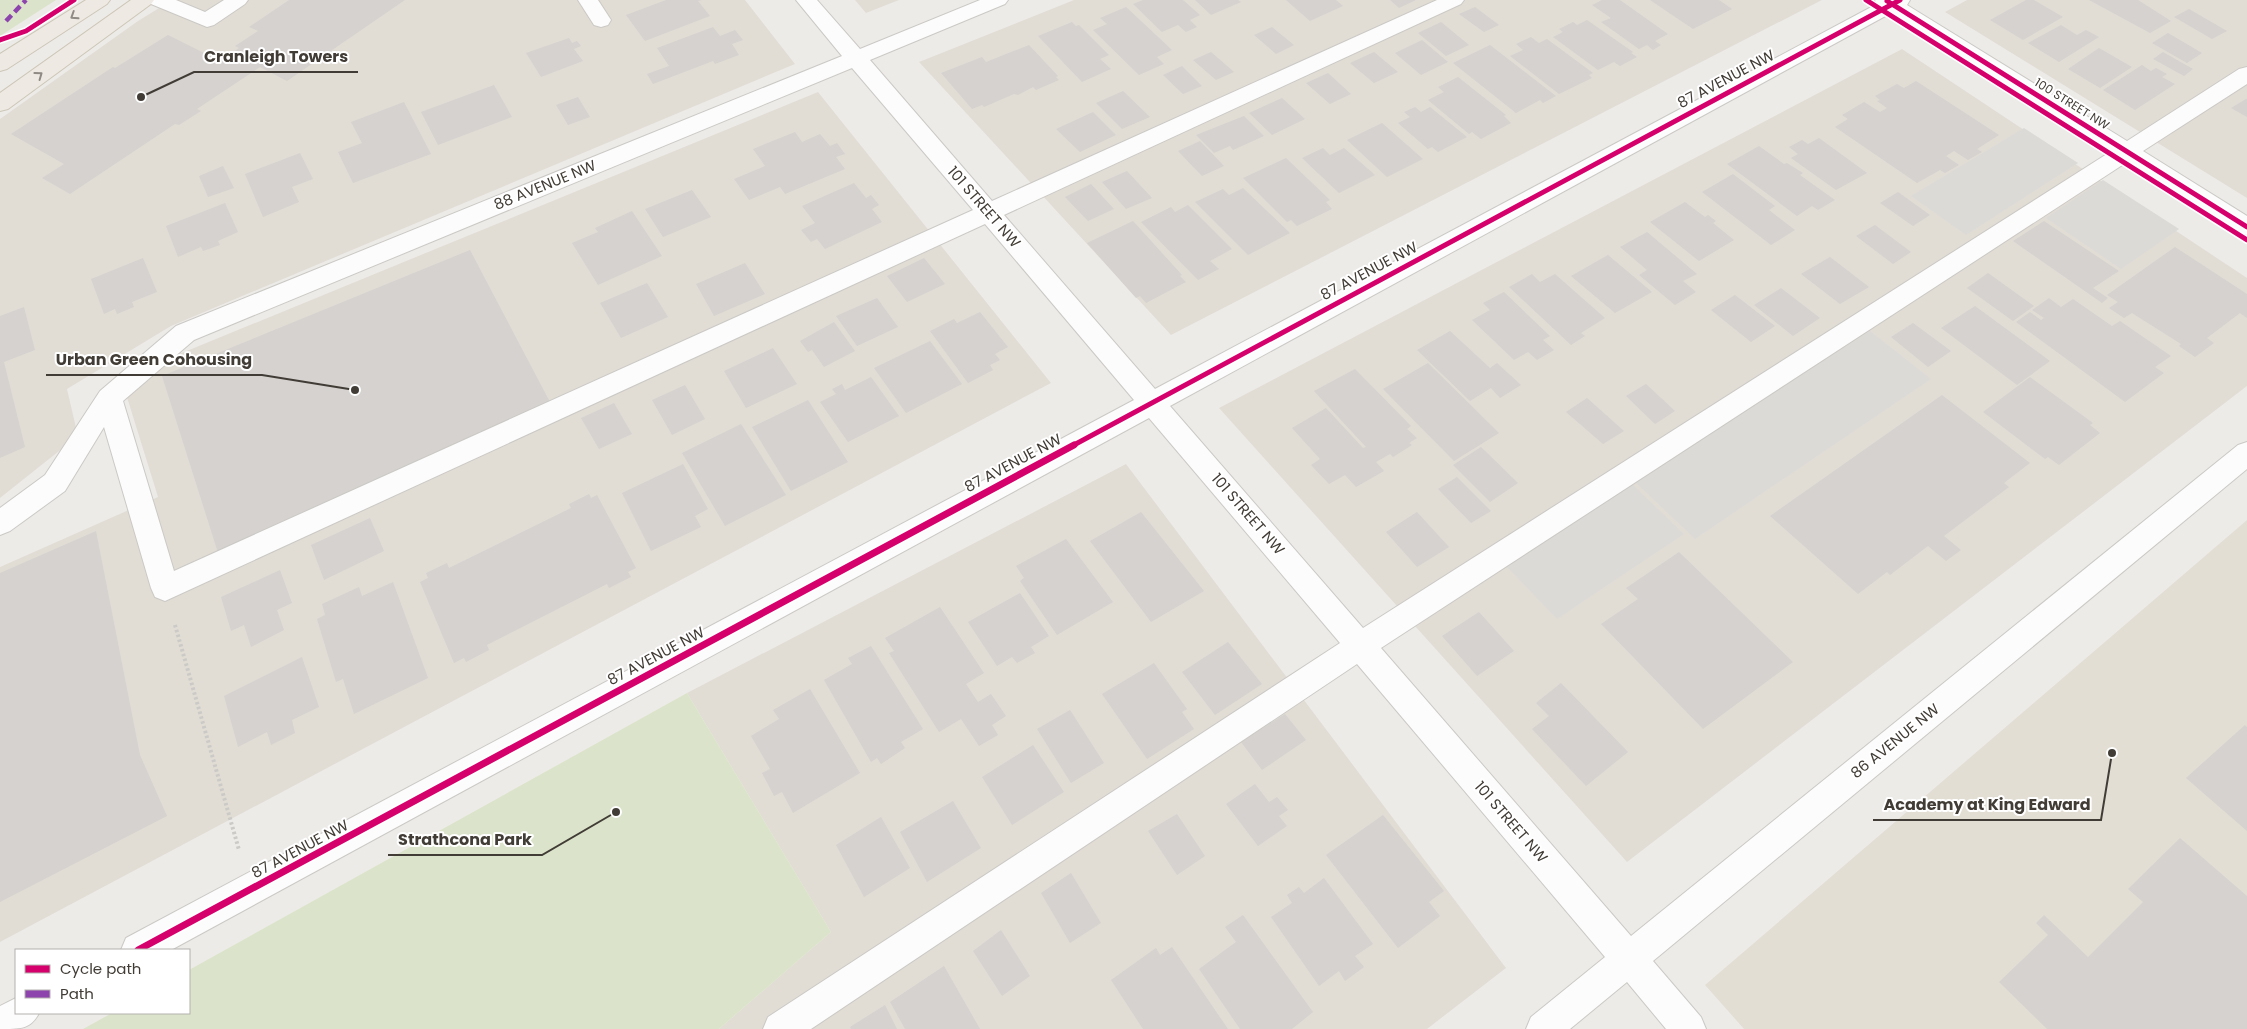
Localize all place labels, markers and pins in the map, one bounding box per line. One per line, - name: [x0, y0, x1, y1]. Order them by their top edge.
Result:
- callout: Cranleigh Towers: [194, 41, 358, 72]
- callout: Urban Green Cohousing: [46, 344, 262, 375]
- callout: Academy at King Edward: [1873, 789, 2101, 820]
- callout: Strathcona Park: [388, 824, 542, 855]

